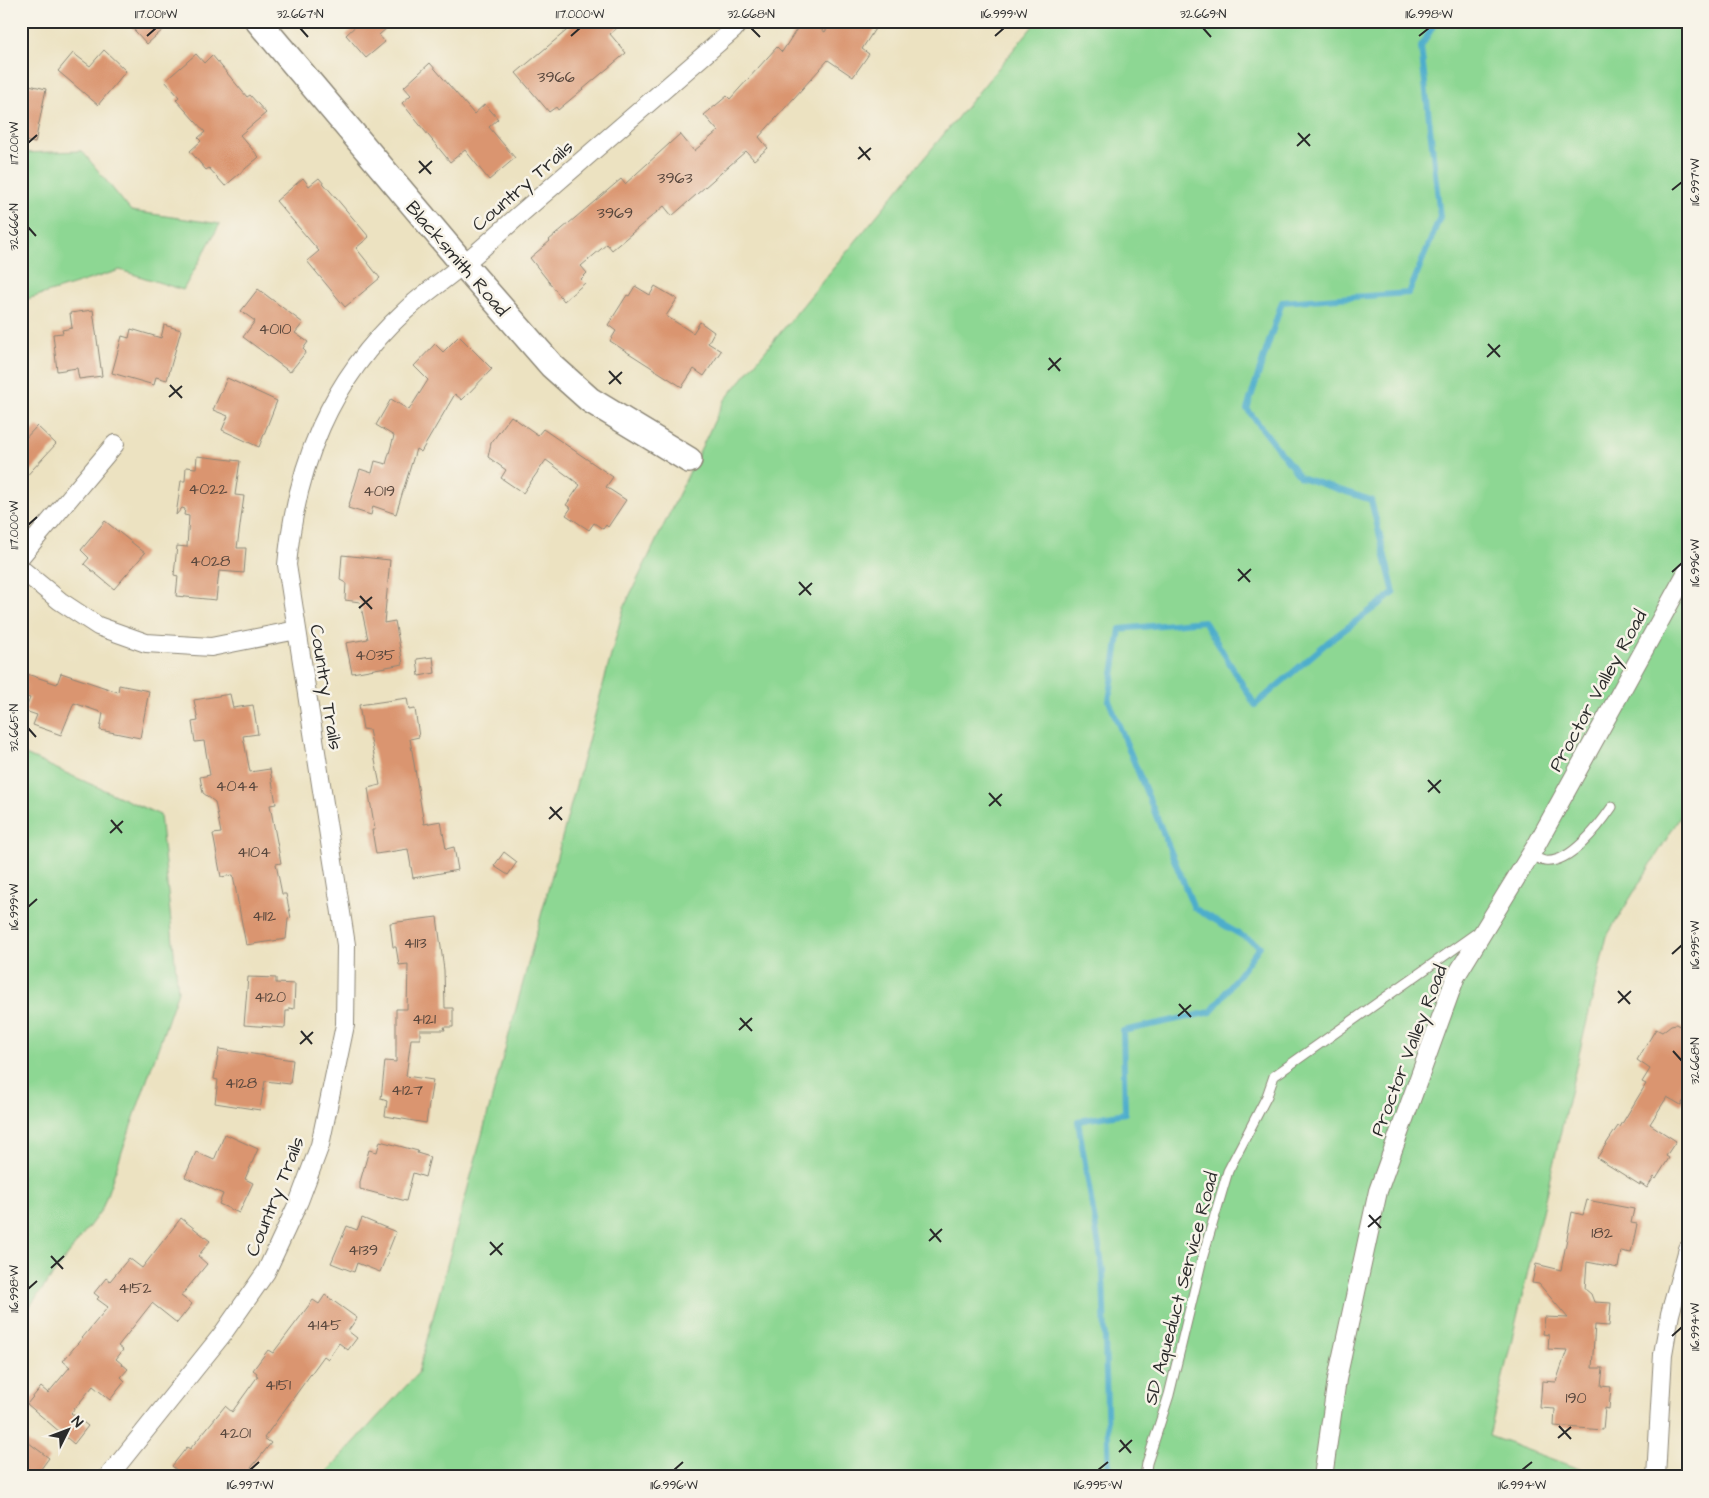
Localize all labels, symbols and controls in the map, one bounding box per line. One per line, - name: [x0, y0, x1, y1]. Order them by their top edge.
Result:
- text: 117.001°W: [135, 6, 178, 23]
- text: 32.667°N: [276, 6, 324, 23]
- text: 117.000°W: [556, 6, 605, 23]
- text: 32.668°N: [727, 6, 775, 23]
- text: 116.999°W: [981, 6, 1028, 23]
- text: 32.669°N: [1180, 6, 1227, 23]
- text: 116.998°W: [1405, 6, 1454, 23]
- house number: 3966: [537, 66, 575, 88]
- text: 117.001°W: [6, 121, 23, 164]
- street label: Country Trails: [466, 134, 580, 239]
- text: 116.997°W: [1687, 158, 1704, 206]
- house number: 3963: [657, 167, 693, 189]
- street label: Blacksmith Road: [399, 195, 515, 323]
- house number: 3969: [597, 202, 633, 224]
- text: 32.666°N: [6, 203, 23, 251]
- house number: 4010: [258, 318, 292, 340]
- house number: 4022: [188, 478, 228, 500]
- house number: 4019: [363, 480, 395, 502]
- text: 117.000°W: [6, 500, 23, 549]
- text: 116.996°W: [1687, 539, 1704, 587]
- house number: 4028: [190, 550, 230, 572]
- street label: Proctor Valley Road: [1543, 605, 1655, 777]
- street label: Country Trails: [301, 622, 349, 752]
- house number: 4035: [355, 644, 396, 666]
- text: 32.665°N: [6, 703, 23, 752]
- house number: 4044: [216, 775, 258, 797]
- house number: 4104: [237, 841, 271, 863]
- text: 116.999°W: [6, 883, 23, 930]
- house number: 4112: [252, 905, 276, 927]
- text: 116.995°W: [1687, 920, 1704, 969]
- house number: 4113: [403, 932, 427, 954]
- street label: Proctor Valley Road: [1364, 961, 1456, 1140]
- house number: 4120: [254, 986, 286, 1008]
- house number: 4121: [412, 1008, 436, 1030]
- text: 32.668°N: [1687, 1037, 1704, 1085]
- house number: 4128: [225, 1072, 257, 1094]
- house number: 4127: [391, 1079, 423, 1101]
- street label: Country Trails: [239, 1133, 313, 1261]
- street label: SD Aqueduct Service Road: [1137, 1169, 1226, 1408]
- house number: 182: [1591, 1222, 1613, 1244]
- house number: 4139: [348, 1239, 378, 1261]
- text: 116.998°W: [6, 1264, 23, 1313]
- house number: 4152: [118, 1277, 152, 1299]
- text: 116.994°W: [1687, 1302, 1704, 1351]
- house number: 4145: [306, 1314, 342, 1336]
- house number: 4151: [265, 1374, 291, 1396]
- house number: 190: [1565, 1387, 1587, 1409]
- north arrow: [42, 1406, 92, 1456]
- text: N: [67, 1412, 87, 1432]
- house number: 4201: [219, 1422, 251, 1444]
- text: 116.997°W: [226, 1477, 274, 1494]
- text: 116.996°W: [650, 1477, 698, 1494]
- text: 116.995°W: [1074, 1477, 1123, 1494]
- text: 116.994°W: [1498, 1477, 1547, 1494]

